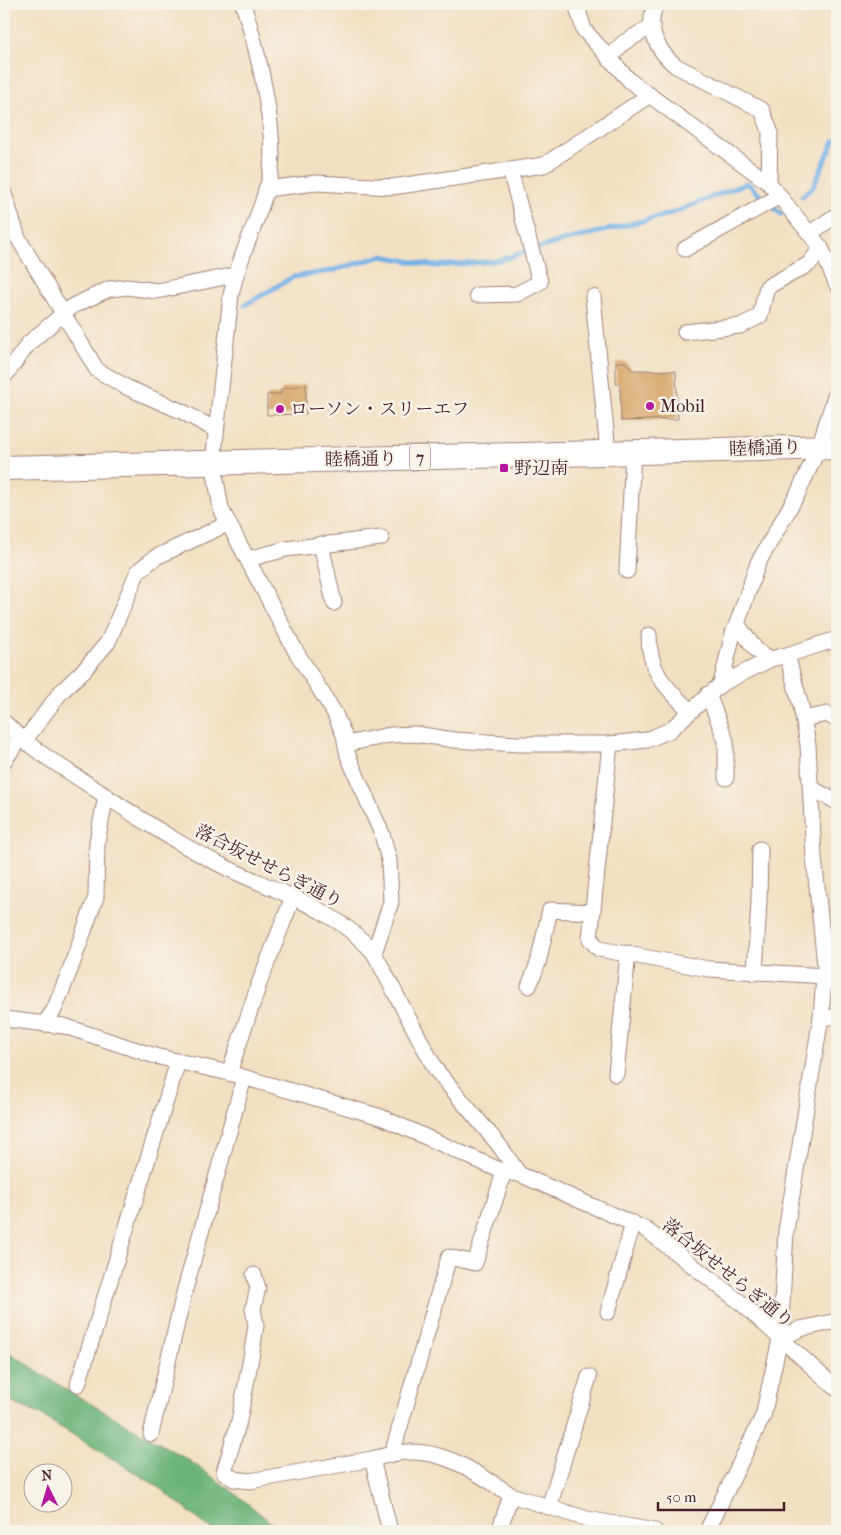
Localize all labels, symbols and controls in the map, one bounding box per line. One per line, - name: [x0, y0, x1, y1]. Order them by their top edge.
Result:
- place label: Mobil: [660, 396, 705, 417]
- place label: ローソン・スリーエフ: [290, 399, 469, 420]
- marker: Mobil: [644, 400, 656, 412]
- marker: ローソン・スリーエフ: [274, 403, 286, 415]
- street label: 睦橋通り: [729, 437, 801, 460]
- road number: 7: [410, 444, 430, 471]
- street label: 睦橋通り: [325, 448, 397, 471]
- place label: 野辺南: [514, 458, 568, 479]
- marker: 野辺南: [498, 462, 510, 474]
- street label: 落合坂せせらぎ通り: [192, 820, 346, 913]
- street label: 落合坂せせらぎ通り: [658, 1214, 797, 1333]
- north arrow: [22, 1462, 72, 1512]
- text: N: [41, 1467, 53, 1484]
- scale bar: [658, 1480, 785, 1512]
- text: 50 m: [666, 1488, 697, 1506]

